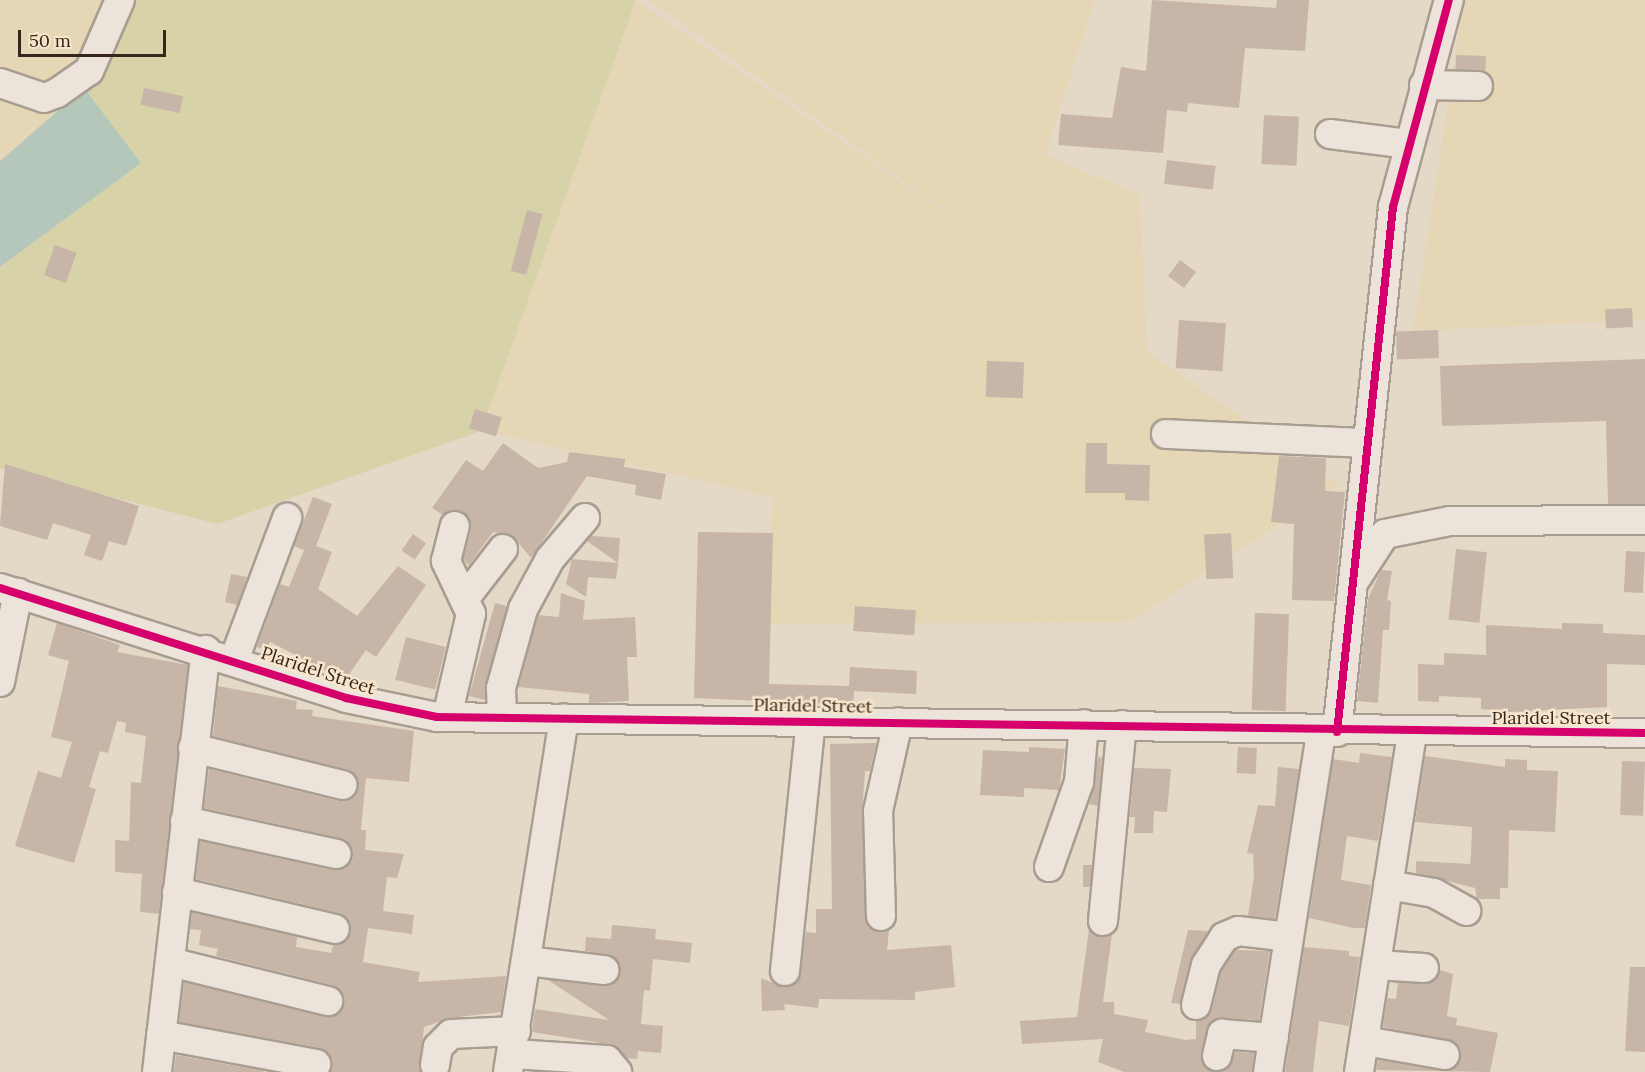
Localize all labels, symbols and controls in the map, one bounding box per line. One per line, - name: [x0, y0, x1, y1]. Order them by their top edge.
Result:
- scale bar: [21, 18, 170, 56]
- text: 50 m: [29, 29, 71, 52]
- street label: Plaridel Street: [258, 642, 378, 700]
- street label: Plaridel Street: [753, 694, 873, 718]
- street label: Plaridel Street: [1491, 707, 1611, 729]

